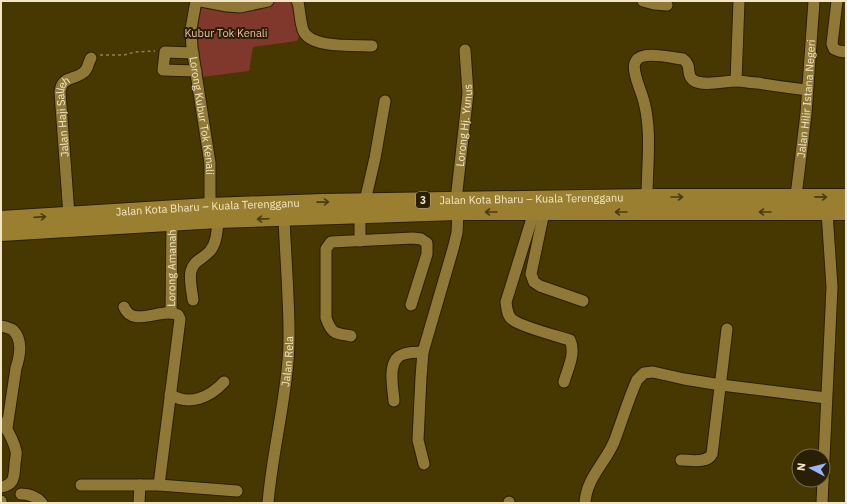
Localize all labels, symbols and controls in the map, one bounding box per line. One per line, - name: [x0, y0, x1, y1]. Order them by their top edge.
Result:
- park label: Kubur Tok Kenali: [184, 26, 268, 40]
- street label: Jalan Hilir Istana Negeri: [794, 39, 818, 159]
- street label: Lorong Kubur Tok Kenali: [186, 56, 217, 175]
- street label: Jalan Haji Salleh: [53, 73, 72, 157]
- street label: Lorong Hj. Yunus: [453, 84, 475, 167]
- street label: Jalan Kota Bharu – Kuala Terengganu: [439, 190, 624, 207]
- road number: 3: [416, 192, 430, 208]
- one-way arrow: [670, 193, 683, 201]
- one-way arrow: [814, 193, 827, 201]
- street label: Jalan Kota Bharu – Kuala Terengganu: [115, 196, 300, 219]
- one-way arrow: [317, 198, 330, 206]
- one-way arrow: [485, 208, 498, 216]
- one-way arrow: [615, 208, 628, 216]
- one-way arrow: [759, 208, 772, 216]
- one-way arrow: [33, 213, 46, 220]
- one-way arrow: [257, 215, 270, 222]
- street label: Lorong Amanah: [164, 229, 179, 307]
- street label: Jalan Rela: [278, 336, 296, 388]
- north arrow: [791, 448, 831, 488]
- text: N: [794, 462, 809, 472]

